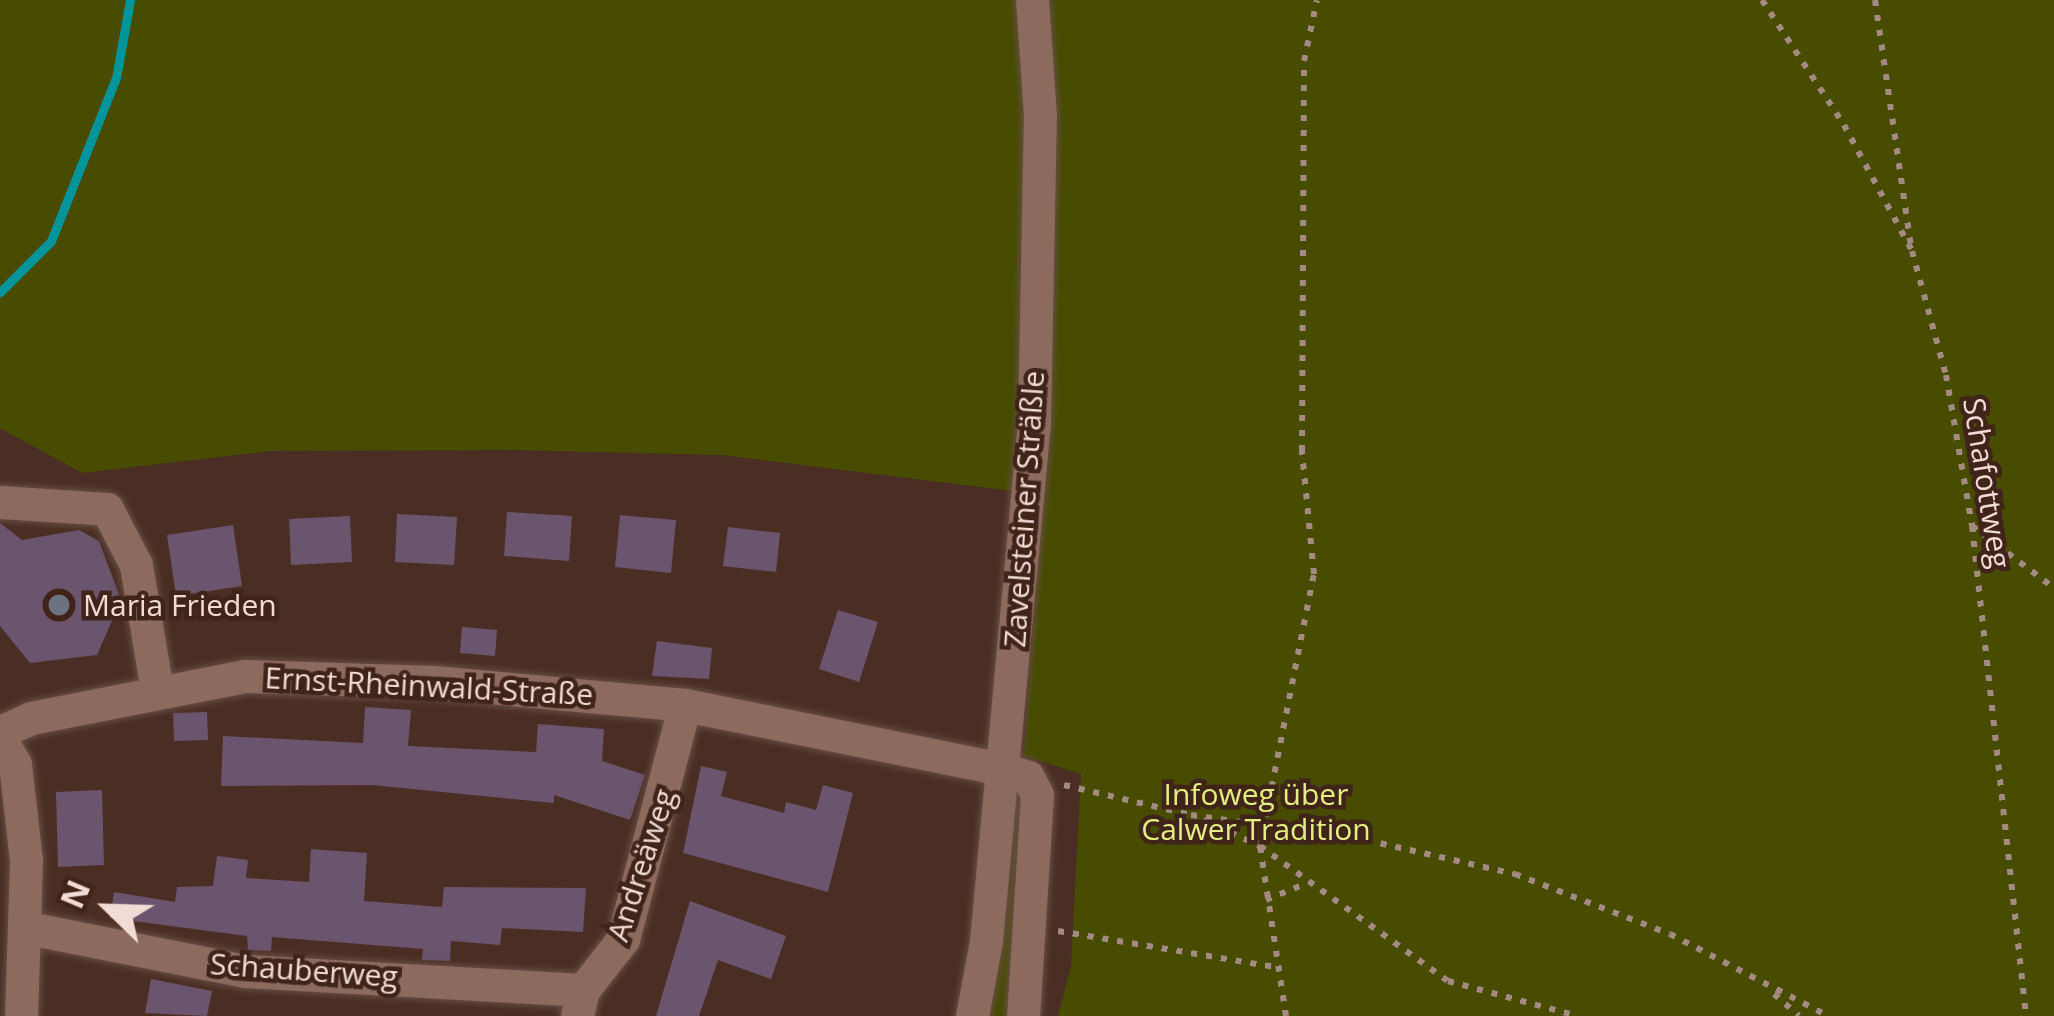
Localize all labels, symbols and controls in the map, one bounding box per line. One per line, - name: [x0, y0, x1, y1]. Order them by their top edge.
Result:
- street label: Zavelsteiner Sträßle: [996, 370, 1052, 648]
- street label: Schafottweg: [1956, 395, 2018, 571]
- place label: Maria Frieden: [83, 587, 277, 623]
- marker: Maria Frieden: [46, 592, 72, 618]
- street label: Ernst-Rheinwald-Straße: [264, 659, 594, 713]
- park label: Infoweg über Calwer Tradition: [1141, 776, 1371, 846]
- street label: Andreäweg: [599, 784, 683, 946]
- north arrow: [48, 848, 168, 968]
- text: N: [48, 873, 100, 915]
- street label: Schauberweg: [209, 945, 399, 995]

